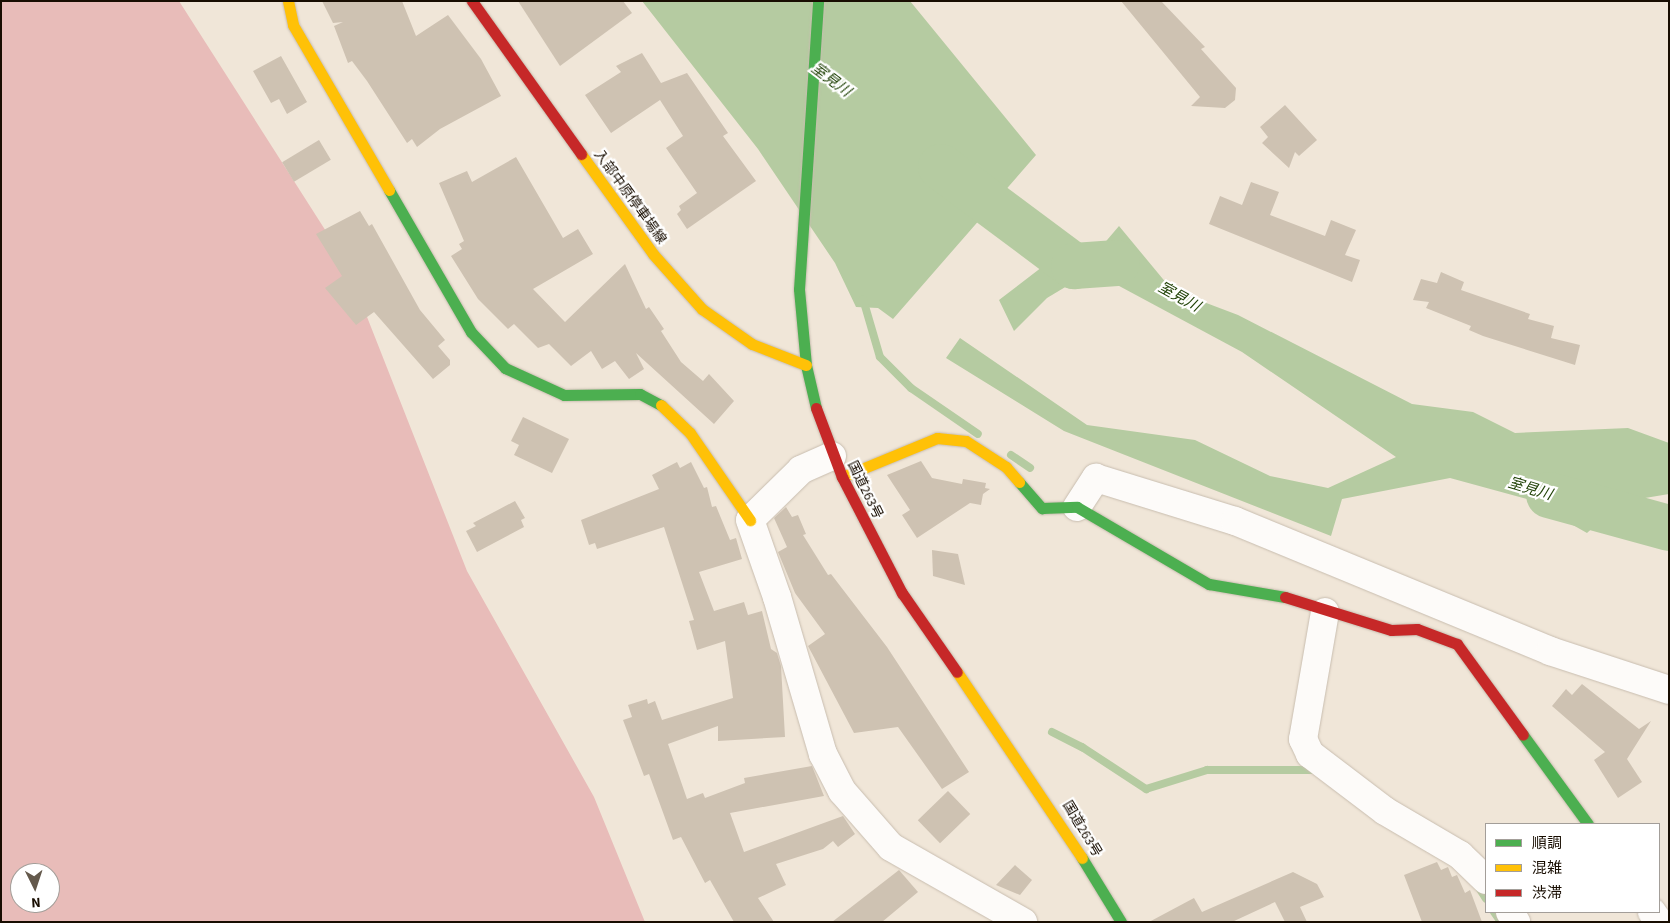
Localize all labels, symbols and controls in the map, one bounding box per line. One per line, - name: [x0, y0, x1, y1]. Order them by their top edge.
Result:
- water label: 室見川: [808, 59, 854, 101]
- street label: 入部中原停車場線: [590, 147, 670, 247]
- water label: 室見川: [1155, 278, 1203, 316]
- street label: 国道263号: [844, 458, 886, 522]
- water label: 室見川: [1506, 474, 1554, 504]
- street label: 国道263号: [1059, 798, 1105, 860]
- legend: [1485, 823, 1660, 913]
- text: 順調: [1532, 833, 1562, 854]
- text: 混雑: [1532, 858, 1562, 879]
- north arrow: [10, 863, 60, 913]
- text: 渋滞: [1532, 883, 1562, 904]
- text: N: [31, 892, 41, 912]

